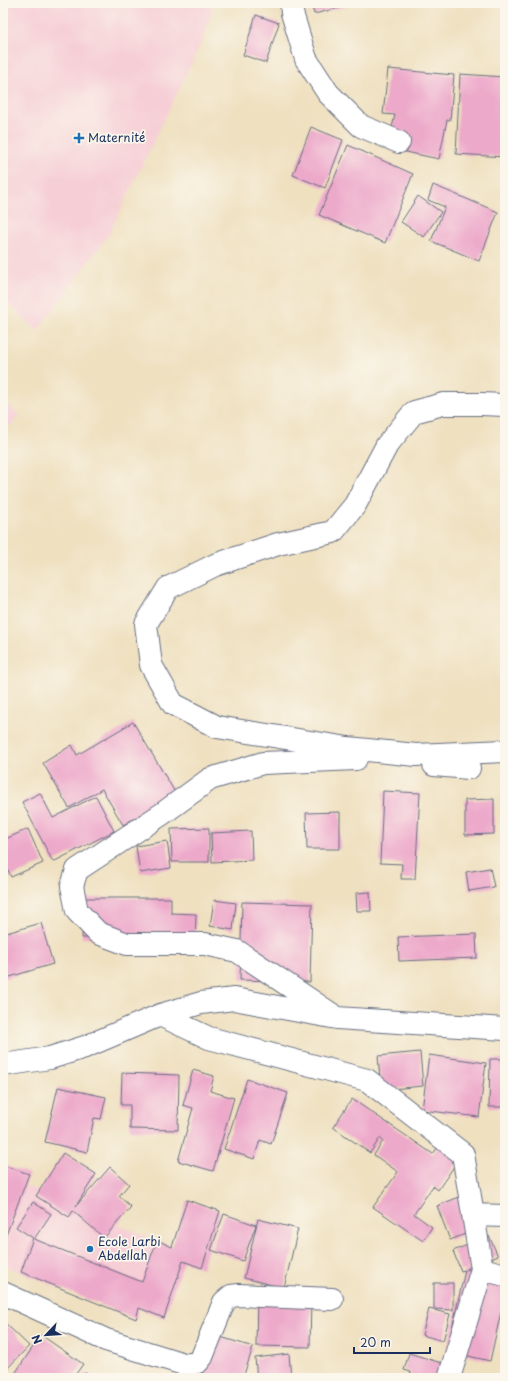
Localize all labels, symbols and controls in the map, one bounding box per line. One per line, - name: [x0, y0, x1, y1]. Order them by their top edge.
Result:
- place label: Maternité: [88, 128, 145, 146]
- marker: Maternité: [73, 132, 85, 144]
- place label: Ecole Larbi Abdellah: [98, 1232, 161, 1264]
- marker: Ecole Larbi Abdellah: [85, 1244, 95, 1254]
- north arrow: [26, 1315, 66, 1355]
- scale bar: [354, 1329, 430, 1355]
- text: N: [27, 1332, 46, 1347]
- text: 20 m: [360, 1333, 391, 1351]

